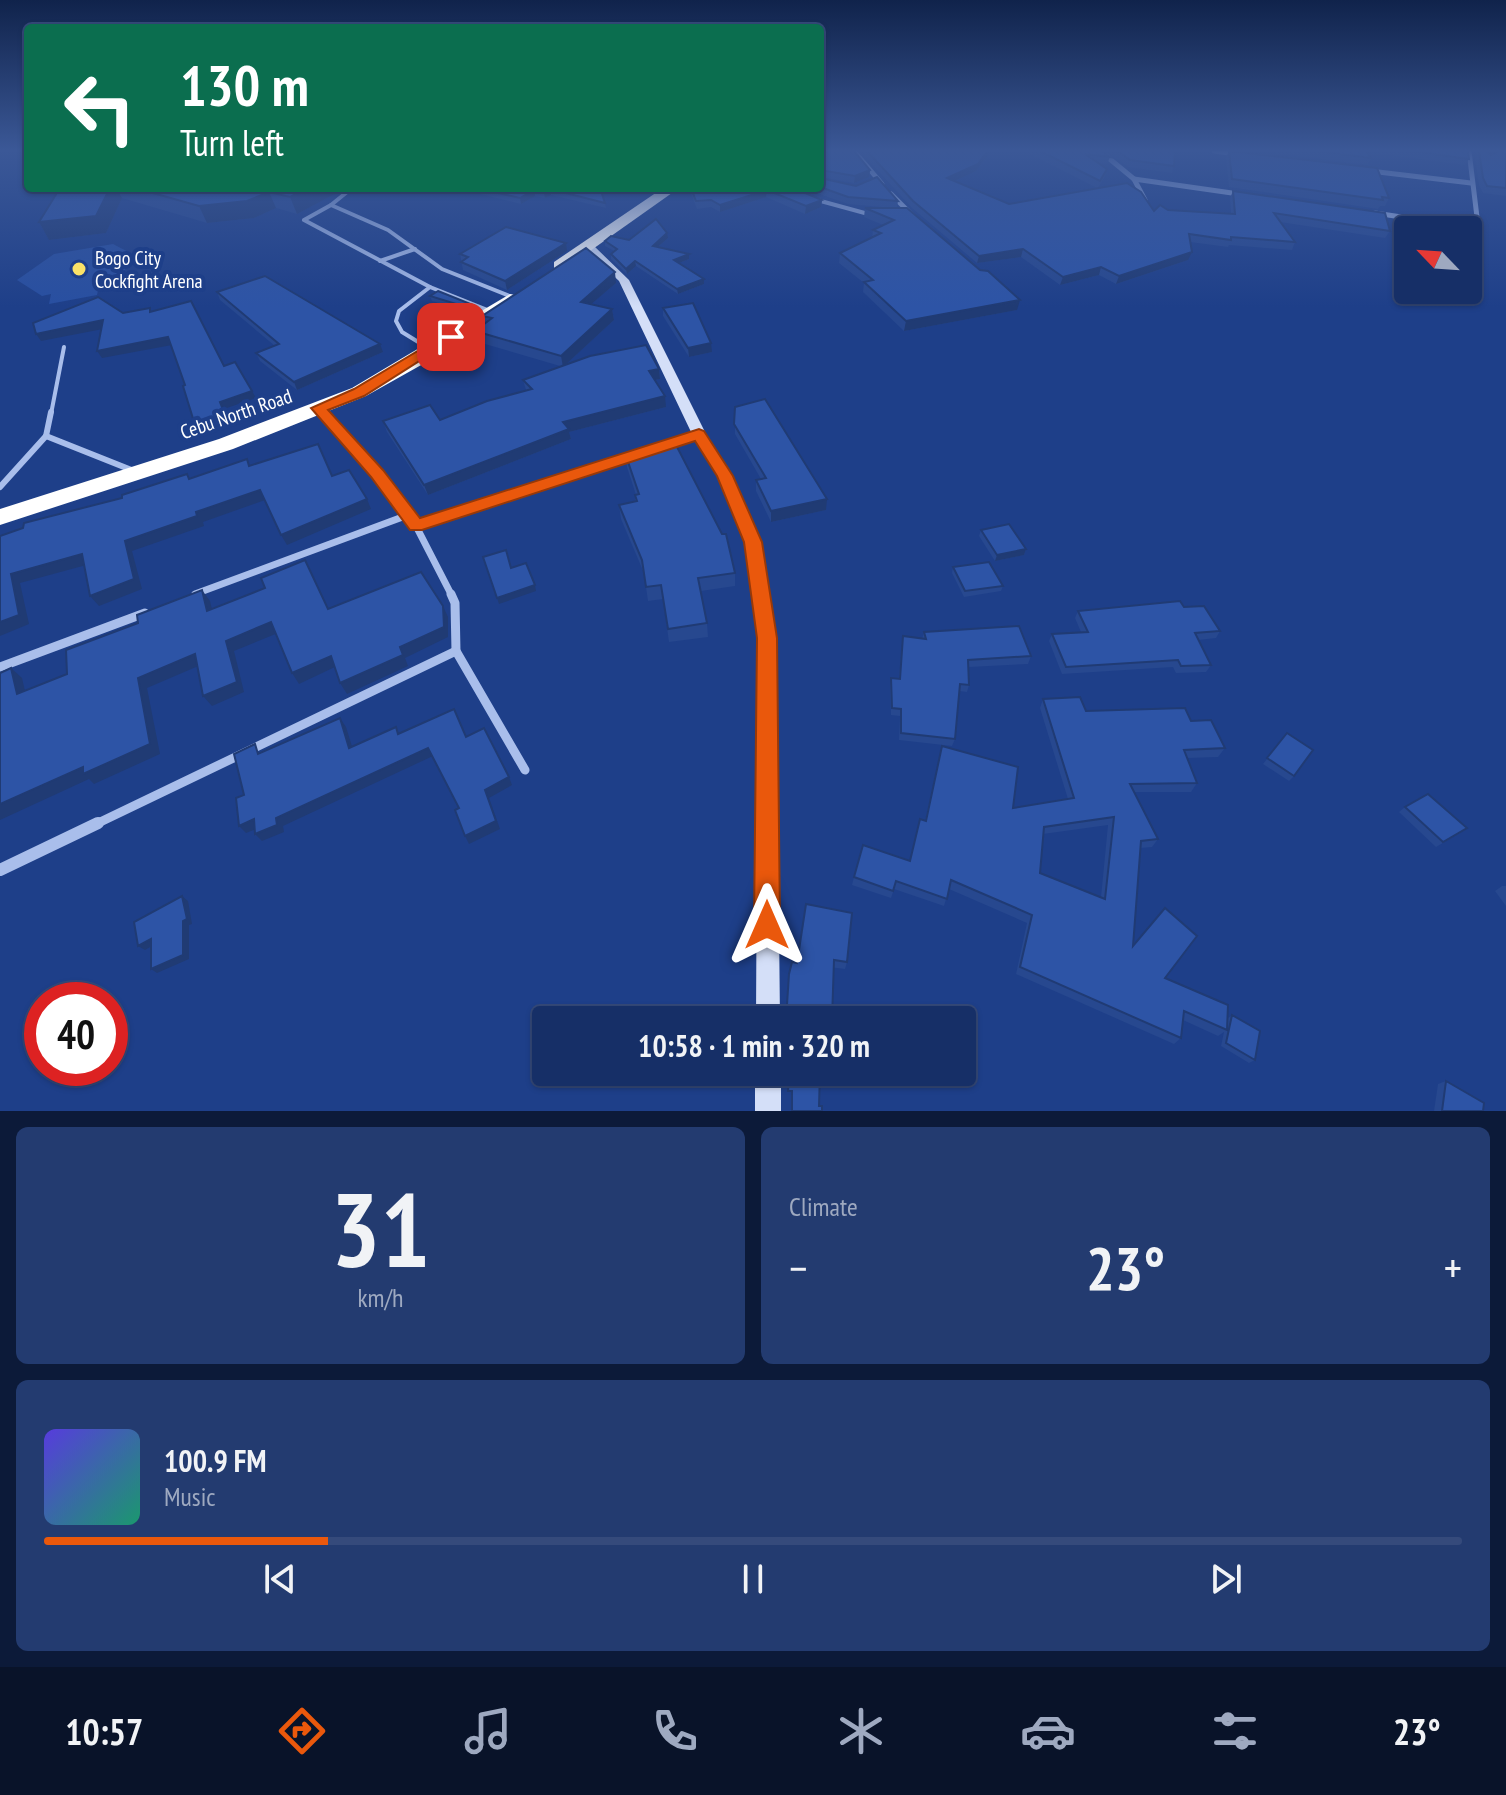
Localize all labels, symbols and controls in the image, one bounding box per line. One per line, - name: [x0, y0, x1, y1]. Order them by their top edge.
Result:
- text: 130 m: [180, 49, 309, 121]
- icon: left: [48, 56, 152, 160]
- text: Turn left: [180, 119, 284, 166]
- north arrow: [1394, 216, 1482, 304]
- map controls: [1394, 216, 1482, 304]
- place label: Bogo City Cockfight Arena: [95, 245, 202, 294]
- marker: Bogo City Cockfight Arena: [70, 260, 88, 278]
- pin: [417, 303, 485, 371]
- icon: arrive: [429, 315, 473, 359]
- street label: Cebu North Road: [177, 383, 295, 445]
- position arrow: [725, 883, 809, 967]
- speed limit sign: 40: [24, 982, 128, 1086]
- text: 10:58 · 1 min · 320 m: [638, 1026, 870, 1065]
- text: 31: [331, 1161, 430, 1296]
- text: Climate: [789, 1190, 858, 1223]
- text: 23°: [1086, 1229, 1165, 1307]
- text: −: [789, 1239, 807, 1296]
- text: +: [1444, 1239, 1462, 1296]
- text: km/h: [357, 1281, 404, 1314]
- text: 100.9 FM: [164, 1441, 266, 1480]
- text: Music: [164, 1480, 216, 1513]
- icon: previous: [258, 1557, 302, 1601]
- icon: pause: [731, 1557, 775, 1601]
- icon: next: [1204, 1557, 1248, 1601]
- icon: directions: [274, 1703, 330, 1759]
- icon: music: [460, 1703, 516, 1759]
- icon: phone: [647, 1703, 703, 1759]
- icon: climate: [833, 1703, 889, 1759]
- icon: car: [1020, 1703, 1076, 1759]
- icon: filters: [1207, 1703, 1263, 1759]
- text: 10:57: [65, 1708, 143, 1755]
- text: 23°: [1393, 1708, 1441, 1755]

